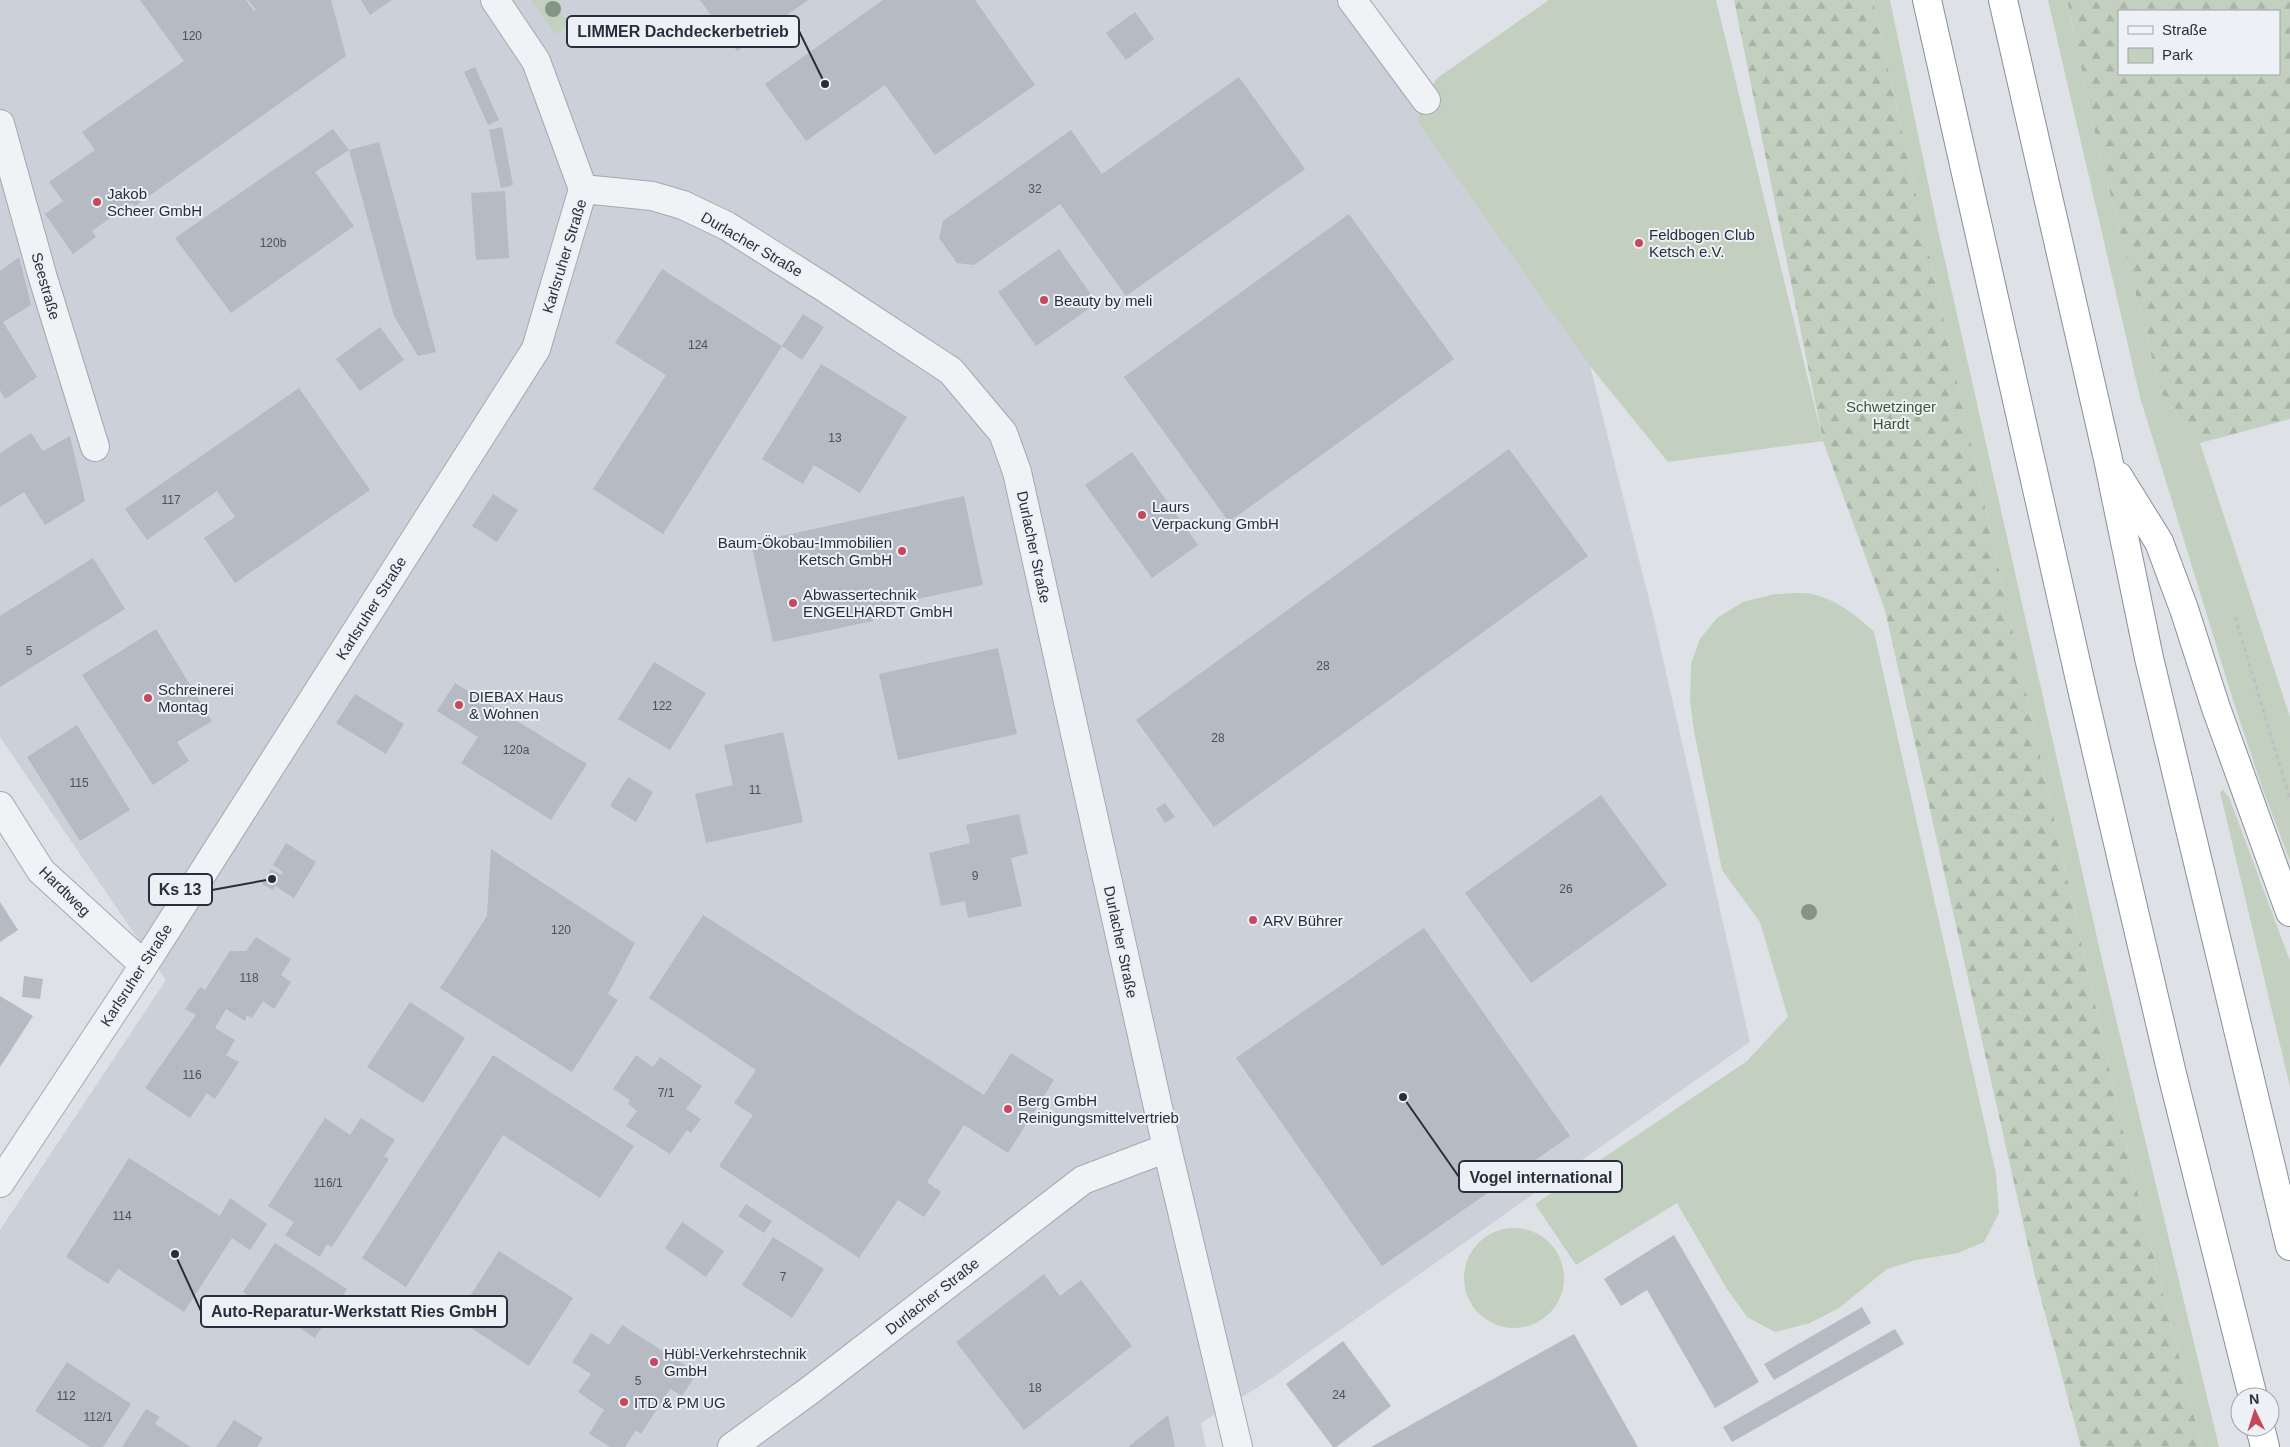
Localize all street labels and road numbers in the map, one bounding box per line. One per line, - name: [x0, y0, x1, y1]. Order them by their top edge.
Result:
- street label: Karlsruher Straße: [539, 197, 589, 315]
- street label: Durlacher Straße: [698, 208, 806, 280]
- street label: Seestraße: [28, 250, 64, 322]
- street label: Durlacher Straße: [1014, 489, 1054, 605]
- street label: Karlsruher Straße: [332, 553, 410, 663]
- street label: Hardtweg: [36, 863, 94, 919]
- street label: Durlacher Straße: [1101, 884, 1141, 1000]
- street label: Karlsruher Straße: [97, 921, 175, 1029]
- street label: Durlacher Straße: [882, 1254, 982, 1338]

